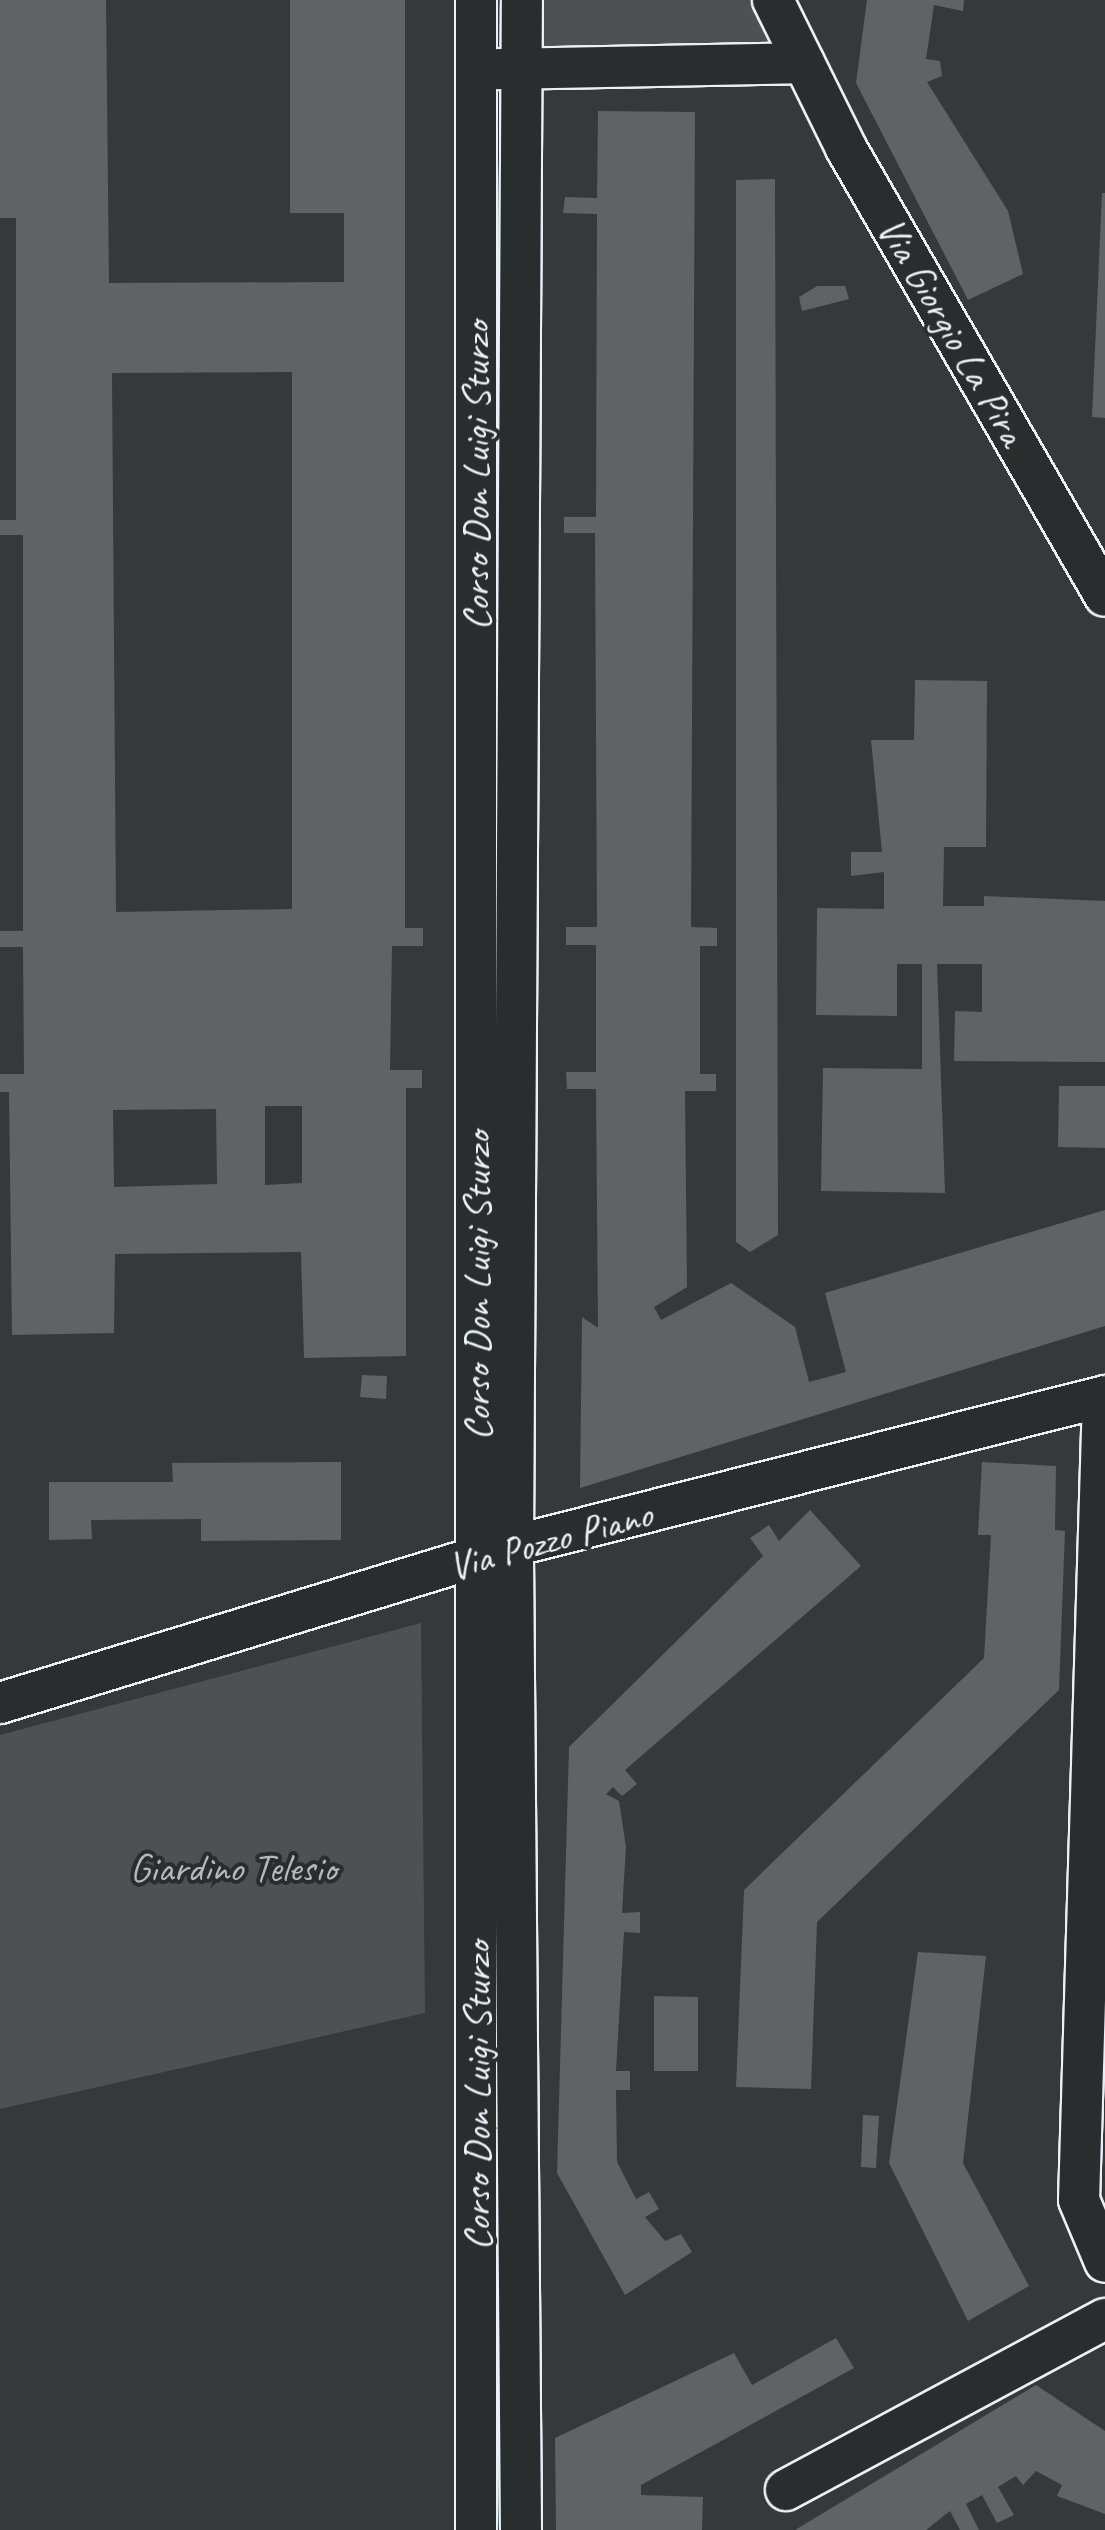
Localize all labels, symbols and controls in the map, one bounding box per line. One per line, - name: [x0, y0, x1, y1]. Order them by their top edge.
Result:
- street label: Via Giorgio La Pira: [867, 208, 1037, 454]
- street label: Corso Don Luigi Sturzo: [452, 322, 500, 630]
- street label: Corso Don Luigi Sturzo: [453, 1132, 501, 1440]
- street label: Via Pozzo Piano: [443, 1490, 657, 1590]
- park label: Giardino Telesio: [130, 1844, 336, 1892]
- street label: Corso Don Luigi Sturzo: [453, 1942, 501, 2250]

